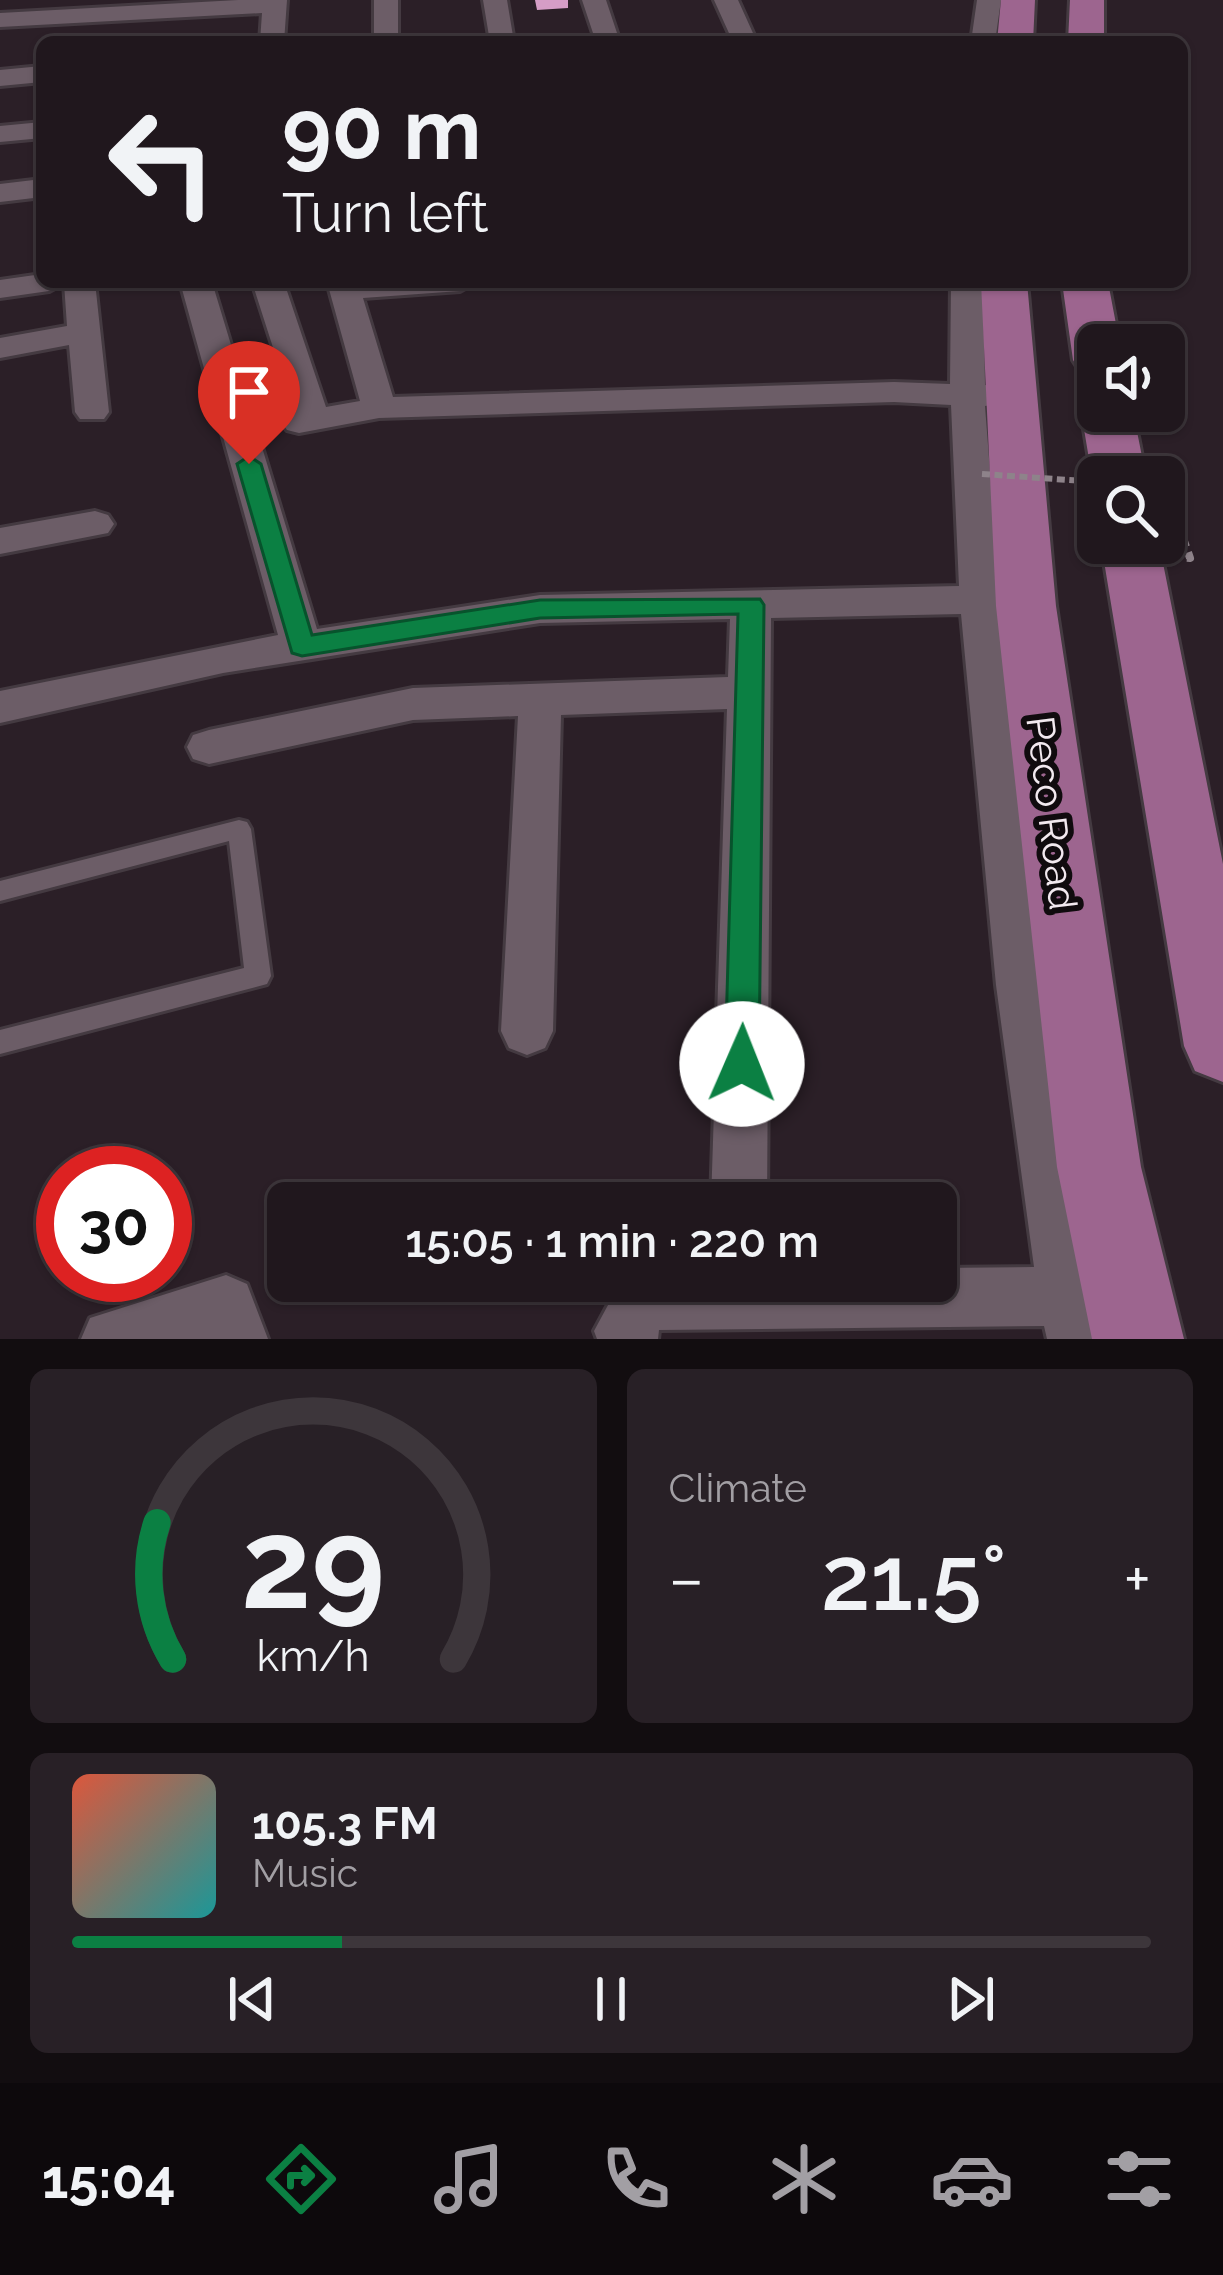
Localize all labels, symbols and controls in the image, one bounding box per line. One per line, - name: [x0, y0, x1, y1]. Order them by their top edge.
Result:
- text: 90 m: [282, 80, 481, 179]
- icon: left: [84, 84, 240, 240]
- text: Turn left: [282, 181, 489, 245]
- map controls: [1077, 324, 1185, 564]
- button: sound: [1077, 324, 1185, 432]
- pin: [198, 341, 300, 464]
- icon: arrive: [216, 359, 282, 425]
- button: search: [1077, 456, 1185, 564]
- street label: Peco Road: [1017, 714, 1087, 912]
- position arrow: [679, 1001, 805, 1127]
- speed limit sign: 30: [36, 1146, 192, 1302]
- text: 15:05 · 1 min · 220 m: [405, 1215, 819, 1268]
- text: Climate: [669, 1465, 807, 1511]
- text: 29: [241, 1491, 385, 1637]
- text: 21.5°: [821, 1525, 1007, 1631]
- text: −: [669, 1540, 704, 1617]
- text: +: [1124, 1540, 1151, 1617]
- text: km/h: [257, 1631, 370, 1681]
- text: 105.3 FM: [252, 1797, 438, 1850]
- text: Music: [252, 1850, 358, 1896]
- icon: previous: [219, 1966, 285, 2032]
- icon: pause: [578, 1966, 644, 2032]
- icon: next: [938, 1966, 1004, 2032]
- icon: directions: [259, 2137, 343, 2221]
- icon: music: [427, 2137, 511, 2221]
- icon: phone: [594, 2137, 678, 2221]
- icon: climate: [762, 2137, 846, 2221]
- icon: car: [930, 2137, 1014, 2221]
- icon: filters: [1097, 2137, 1181, 2221]
- text: 15:04: [42, 2147, 176, 2211]

